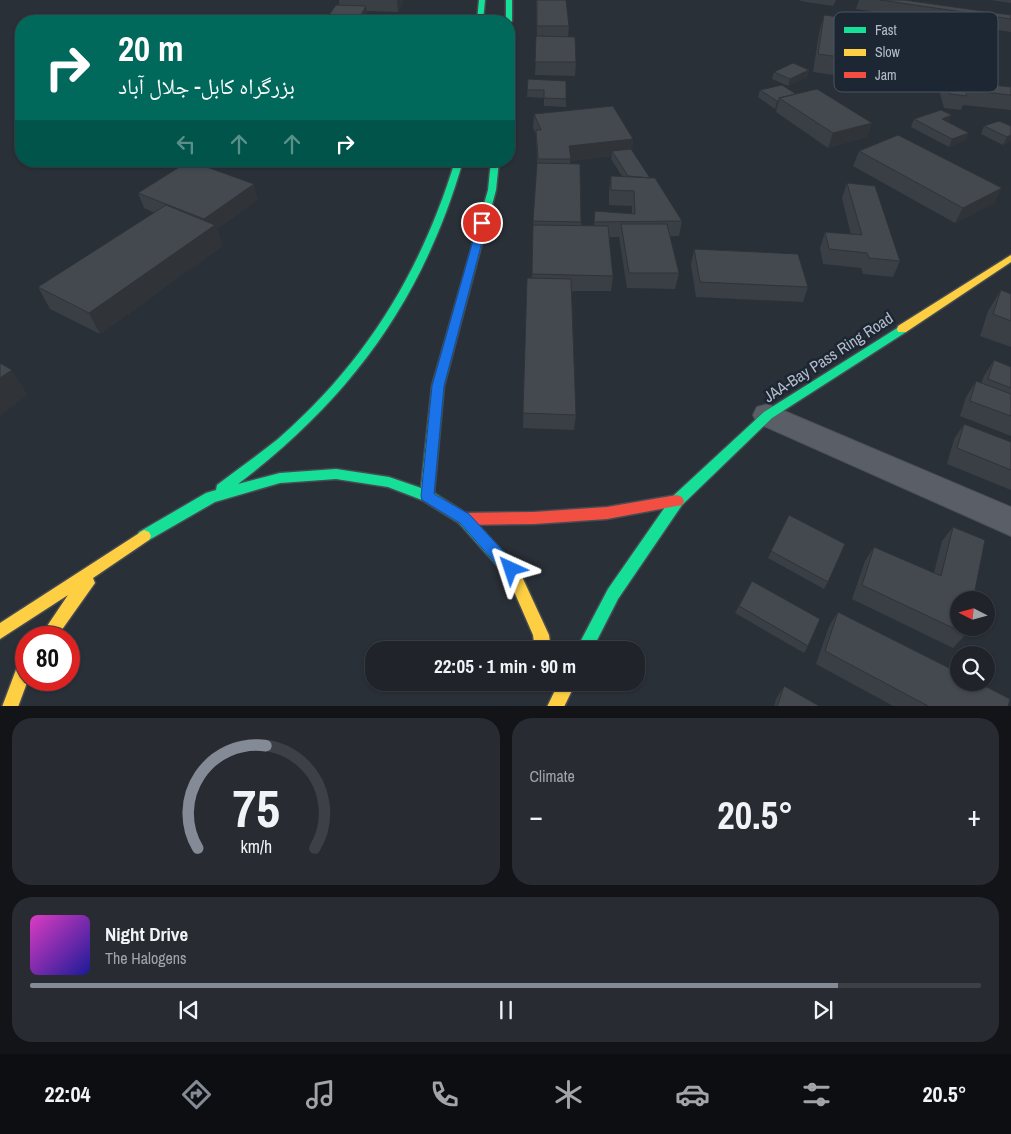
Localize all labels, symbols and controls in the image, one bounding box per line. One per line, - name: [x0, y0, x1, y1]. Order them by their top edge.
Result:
- legend: [834, 12, 998, 92]
- text: Fast: [875, 21, 897, 39]
- text: 20 m: [118, 25, 183, 72]
- icon: right: [35, 35, 100, 100]
- text: Slow: [875, 43, 901, 61]
- text: Jam: [875, 66, 897, 84]
- text: بزرگراه کابل- جلال آباد: [118, 71, 295, 101]
- icon: left: [172, 130, 200, 158]
- icon: ahead: [225, 130, 253, 158]
- icon: ahead: [278, 130, 306, 158]
- icon: right: [331, 130, 359, 158]
- pin: [461, 202, 503, 244]
- icon: arrive: [468, 209, 496, 237]
- street label: JAA-Bay Pass Ring Road: [759, 307, 897, 407]
- position arrow: [484, 542, 536, 594]
- north arrow: [950, 591, 995, 636]
- map controls: [950, 591, 995, 691]
- speed limit sign: 80: [15, 626, 80, 691]
- button: search: [950, 646, 995, 691]
- text: 22:05 · 1 min · 90 m: [434, 653, 576, 679]
- text: Climate: [530, 765, 575, 787]
- text: 75: [232, 773, 279, 843]
- text: 20.5°: [717, 790, 793, 841]
- text: −: [530, 797, 543, 835]
- text: +: [968, 797, 981, 835]
- text: km/h: [240, 835, 272, 859]
- text: Night Drive: [105, 921, 188, 947]
- text: The Halogens: [105, 947, 187, 969]
- icon: previous: [175, 996, 203, 1024]
- icon: pause: [492, 996, 520, 1024]
- icon: next: [809, 996, 837, 1024]
- icon: directions: [179, 1077, 214, 1112]
- icon: music: [303, 1077, 338, 1112]
- icon: phone: [427, 1077, 462, 1112]
- icon: climate: [551, 1077, 586, 1112]
- icon: car: [675, 1077, 710, 1112]
- icon: filters: [799, 1077, 834, 1112]
- text: 22:04: [44, 1079, 91, 1109]
- text: 20.5°: [923, 1079, 967, 1109]

